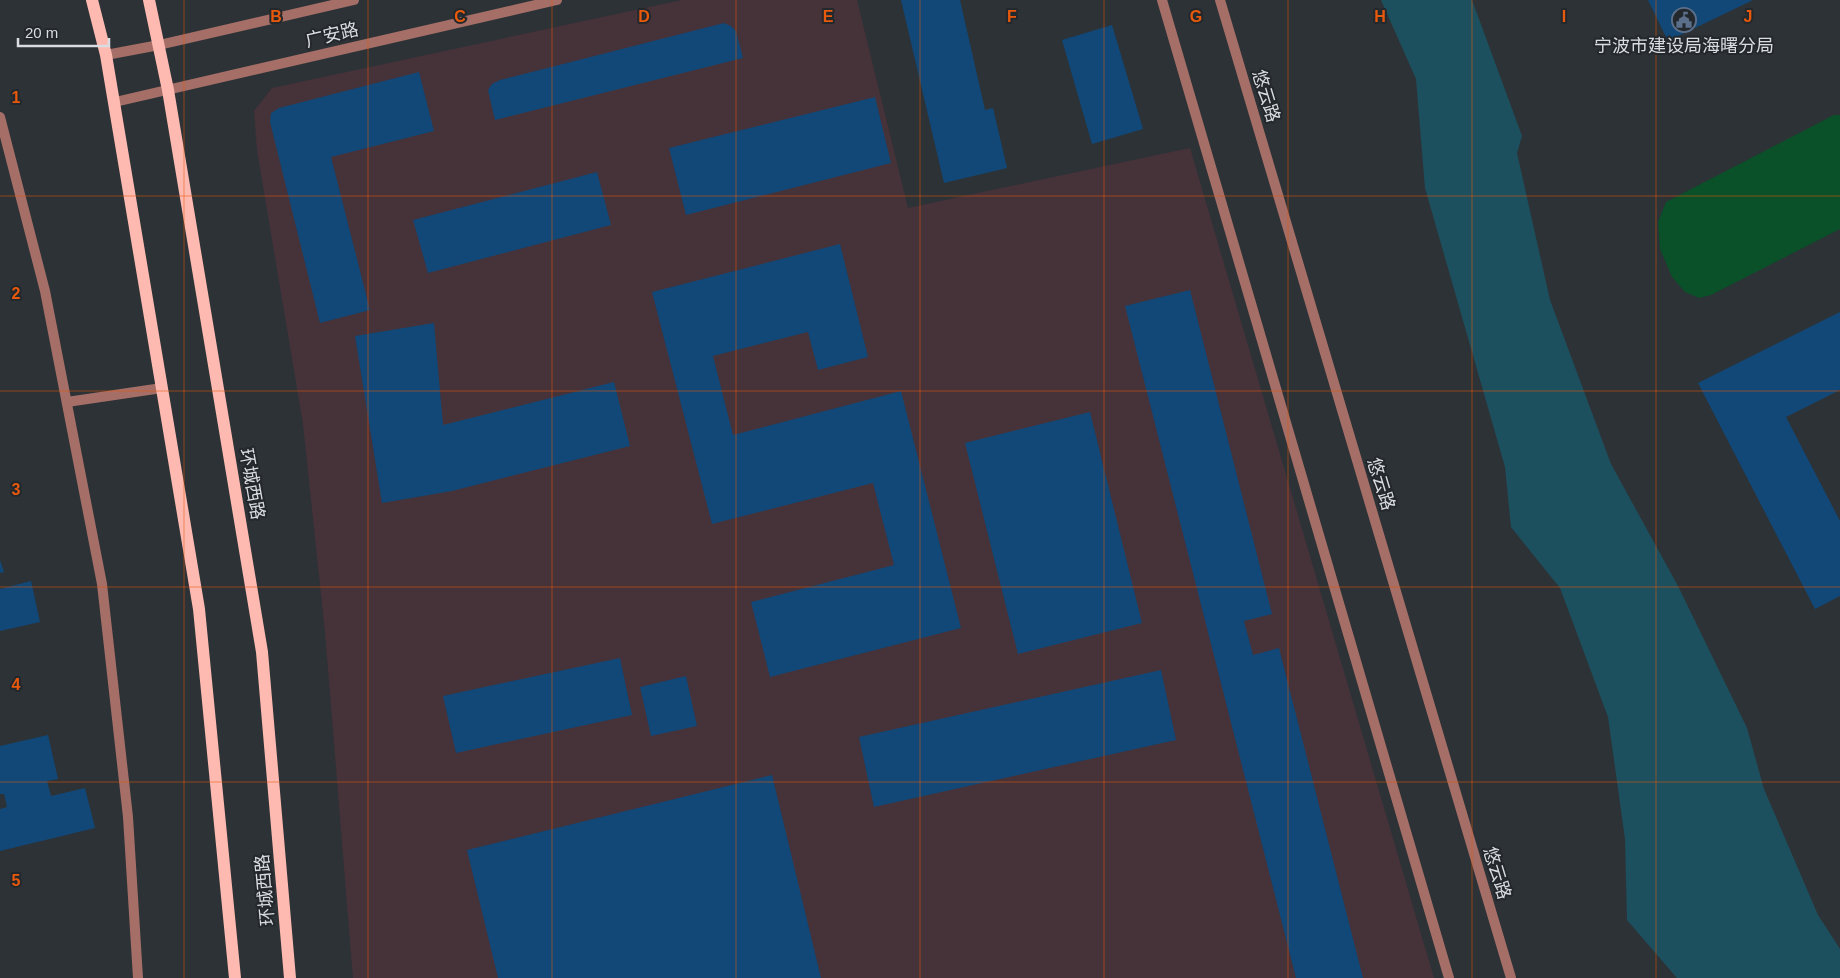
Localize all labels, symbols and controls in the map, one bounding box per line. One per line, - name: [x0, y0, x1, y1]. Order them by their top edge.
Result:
- public building icon: 宁波市建设局海曙分局: [1671, 7, 1697, 33]
- text: B: [270, 8, 282, 25]
- text: C: [454, 8, 466, 25]
- text: D: [638, 8, 650, 25]
- text: E: [823, 8, 834, 25]
- text: F: [1007, 8, 1017, 25]
- text: G: [1190, 8, 1202, 25]
- text: H: [1374, 8, 1386, 25]
- text: I: [1562, 8, 1566, 25]
- text: J: [1744, 8, 1752, 25]
- scale bar: [18, 15, 109, 47]
- street label: 广安路: [303, 19, 361, 51]
- text: 20 m: [25, 24, 58, 41]
- place label: 宁波市建设局海曙分局: [1594, 36, 1774, 56]
- street label: 悠云路: [1249, 67, 1283, 125]
- text: 1: [12, 89, 21, 106]
- text: 2: [12, 285, 21, 302]
- street label: 环城西路: [236, 447, 268, 521]
- street label: 悠云路: [1364, 455, 1398, 513]
- text: 3: [12, 481, 21, 498]
- text: 4: [12, 676, 21, 693]
- street label: 悠云路: [1480, 844, 1514, 902]
- street label: 环城西路: [252, 853, 278, 927]
- text: 5: [12, 872, 21, 889]

